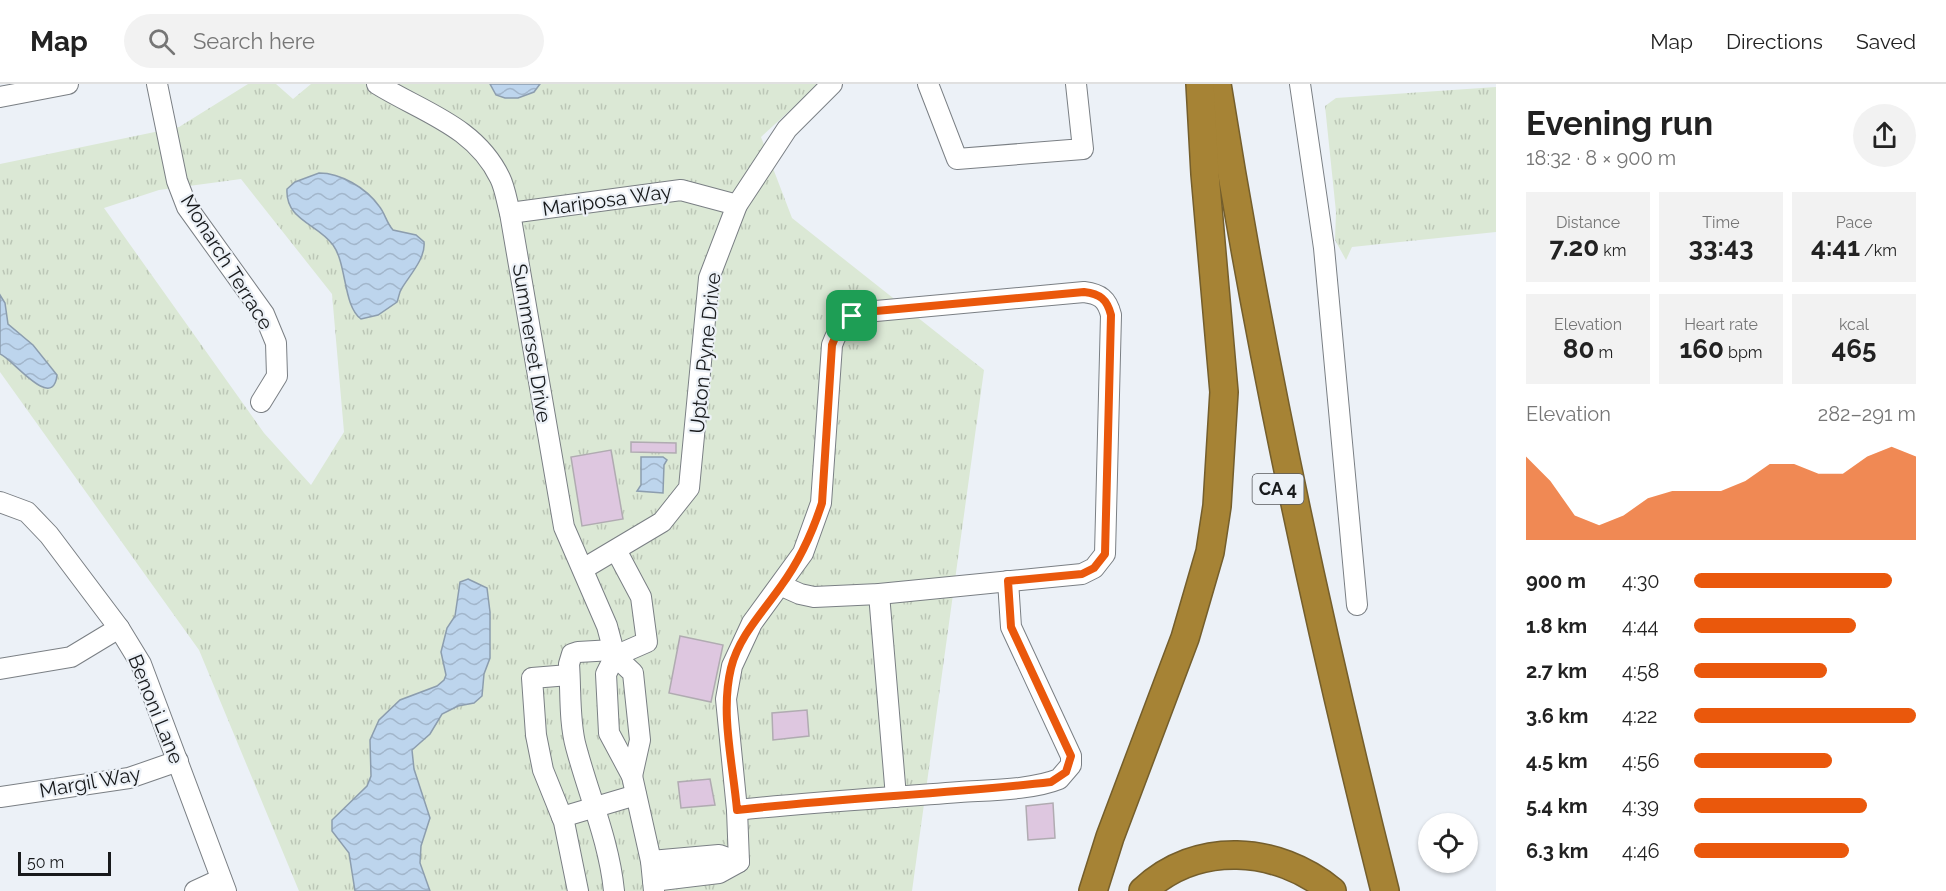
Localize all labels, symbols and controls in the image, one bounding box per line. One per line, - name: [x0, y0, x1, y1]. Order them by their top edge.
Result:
- search box: [124, 14, 544, 68]
- text: Map: [30, 25, 88, 58]
- icon: search: [145, 25, 178, 58]
- text: Search here: [193, 28, 315, 54]
- text: Map: [1650, 29, 1693, 54]
- text: Directions: [1726, 29, 1823, 54]
- text: Saved: [1856, 29, 1916, 54]
- text: Evening run: [1526, 104, 1713, 143]
- button: share: [1853, 104, 1916, 167]
- text: 18:32 · 8 × 900 m: [1526, 146, 1676, 170]
- street label: Mariposa Way: [541, 179, 673, 221]
- street label: Monarch Terrace: [176, 190, 278, 334]
- text: Distance: [1556, 213, 1620, 232]
- text: Time: [1702, 213, 1740, 232]
- text: Pace: [1836, 213, 1872, 232]
- text: 7.20: [1550, 232, 1599, 262]
- text: 33:43: [1689, 232, 1753, 262]
- text: 4:41: [1811, 232, 1860, 262]
- text: km: [1599, 241, 1626, 260]
- text: /km: [1860, 241, 1897, 260]
- street label: Summerset Drive: [508, 262, 556, 424]
- street label: Upton Pyne Drive: [685, 271, 725, 435]
- pin: [826, 290, 877, 341]
- icon: arrive: [835, 299, 868, 332]
- text: Elevation: [1554, 315, 1622, 334]
- text: Heart rate: [1684, 315, 1758, 334]
- text: kcal: [1839, 315, 1869, 334]
- text: 80: [1563, 334, 1594, 364]
- text: 160: [1679, 334, 1724, 364]
- text: 465: [1831, 334, 1877, 364]
- text: m: [1594, 343, 1613, 362]
- text: bpm: [1724, 343, 1763, 362]
- text: Elevation: [1526, 402, 1611, 426]
- text: 282–291 m: [1818, 402, 1916, 426]
- road number: CA 4: [1252, 474, 1304, 504]
- text: 900 m: [1526, 569, 1586, 593]
- text: 4:30: [1622, 569, 1660, 593]
- text: 1.8 km: [1526, 614, 1587, 638]
- text: 4:44: [1622, 614, 1659, 638]
- street label: Benoni Lane: [123, 651, 189, 767]
- text: 2.7 km: [1526, 659, 1587, 683]
- text: 4:58: [1622, 659, 1659, 683]
- text: 3.6 km: [1526, 704, 1588, 728]
- text: 4:22: [1622, 704, 1658, 728]
- text: 4.5 km: [1526, 749, 1588, 773]
- text: 4:56: [1622, 749, 1660, 773]
- street label: Margil Way: [38, 761, 143, 803]
- text: 5.4 km: [1526, 794, 1588, 818]
- text: 4:39: [1622, 794, 1659, 818]
- map controls: [1418, 813, 1478, 873]
- button: locate: [1418, 813, 1478, 873]
- text: 6.3 km: [1526, 839, 1588, 863]
- text: 4:46: [1622, 839, 1660, 863]
- scale bar: [18, 849, 111, 876]
- text: 50 m: [27, 853, 64, 872]

